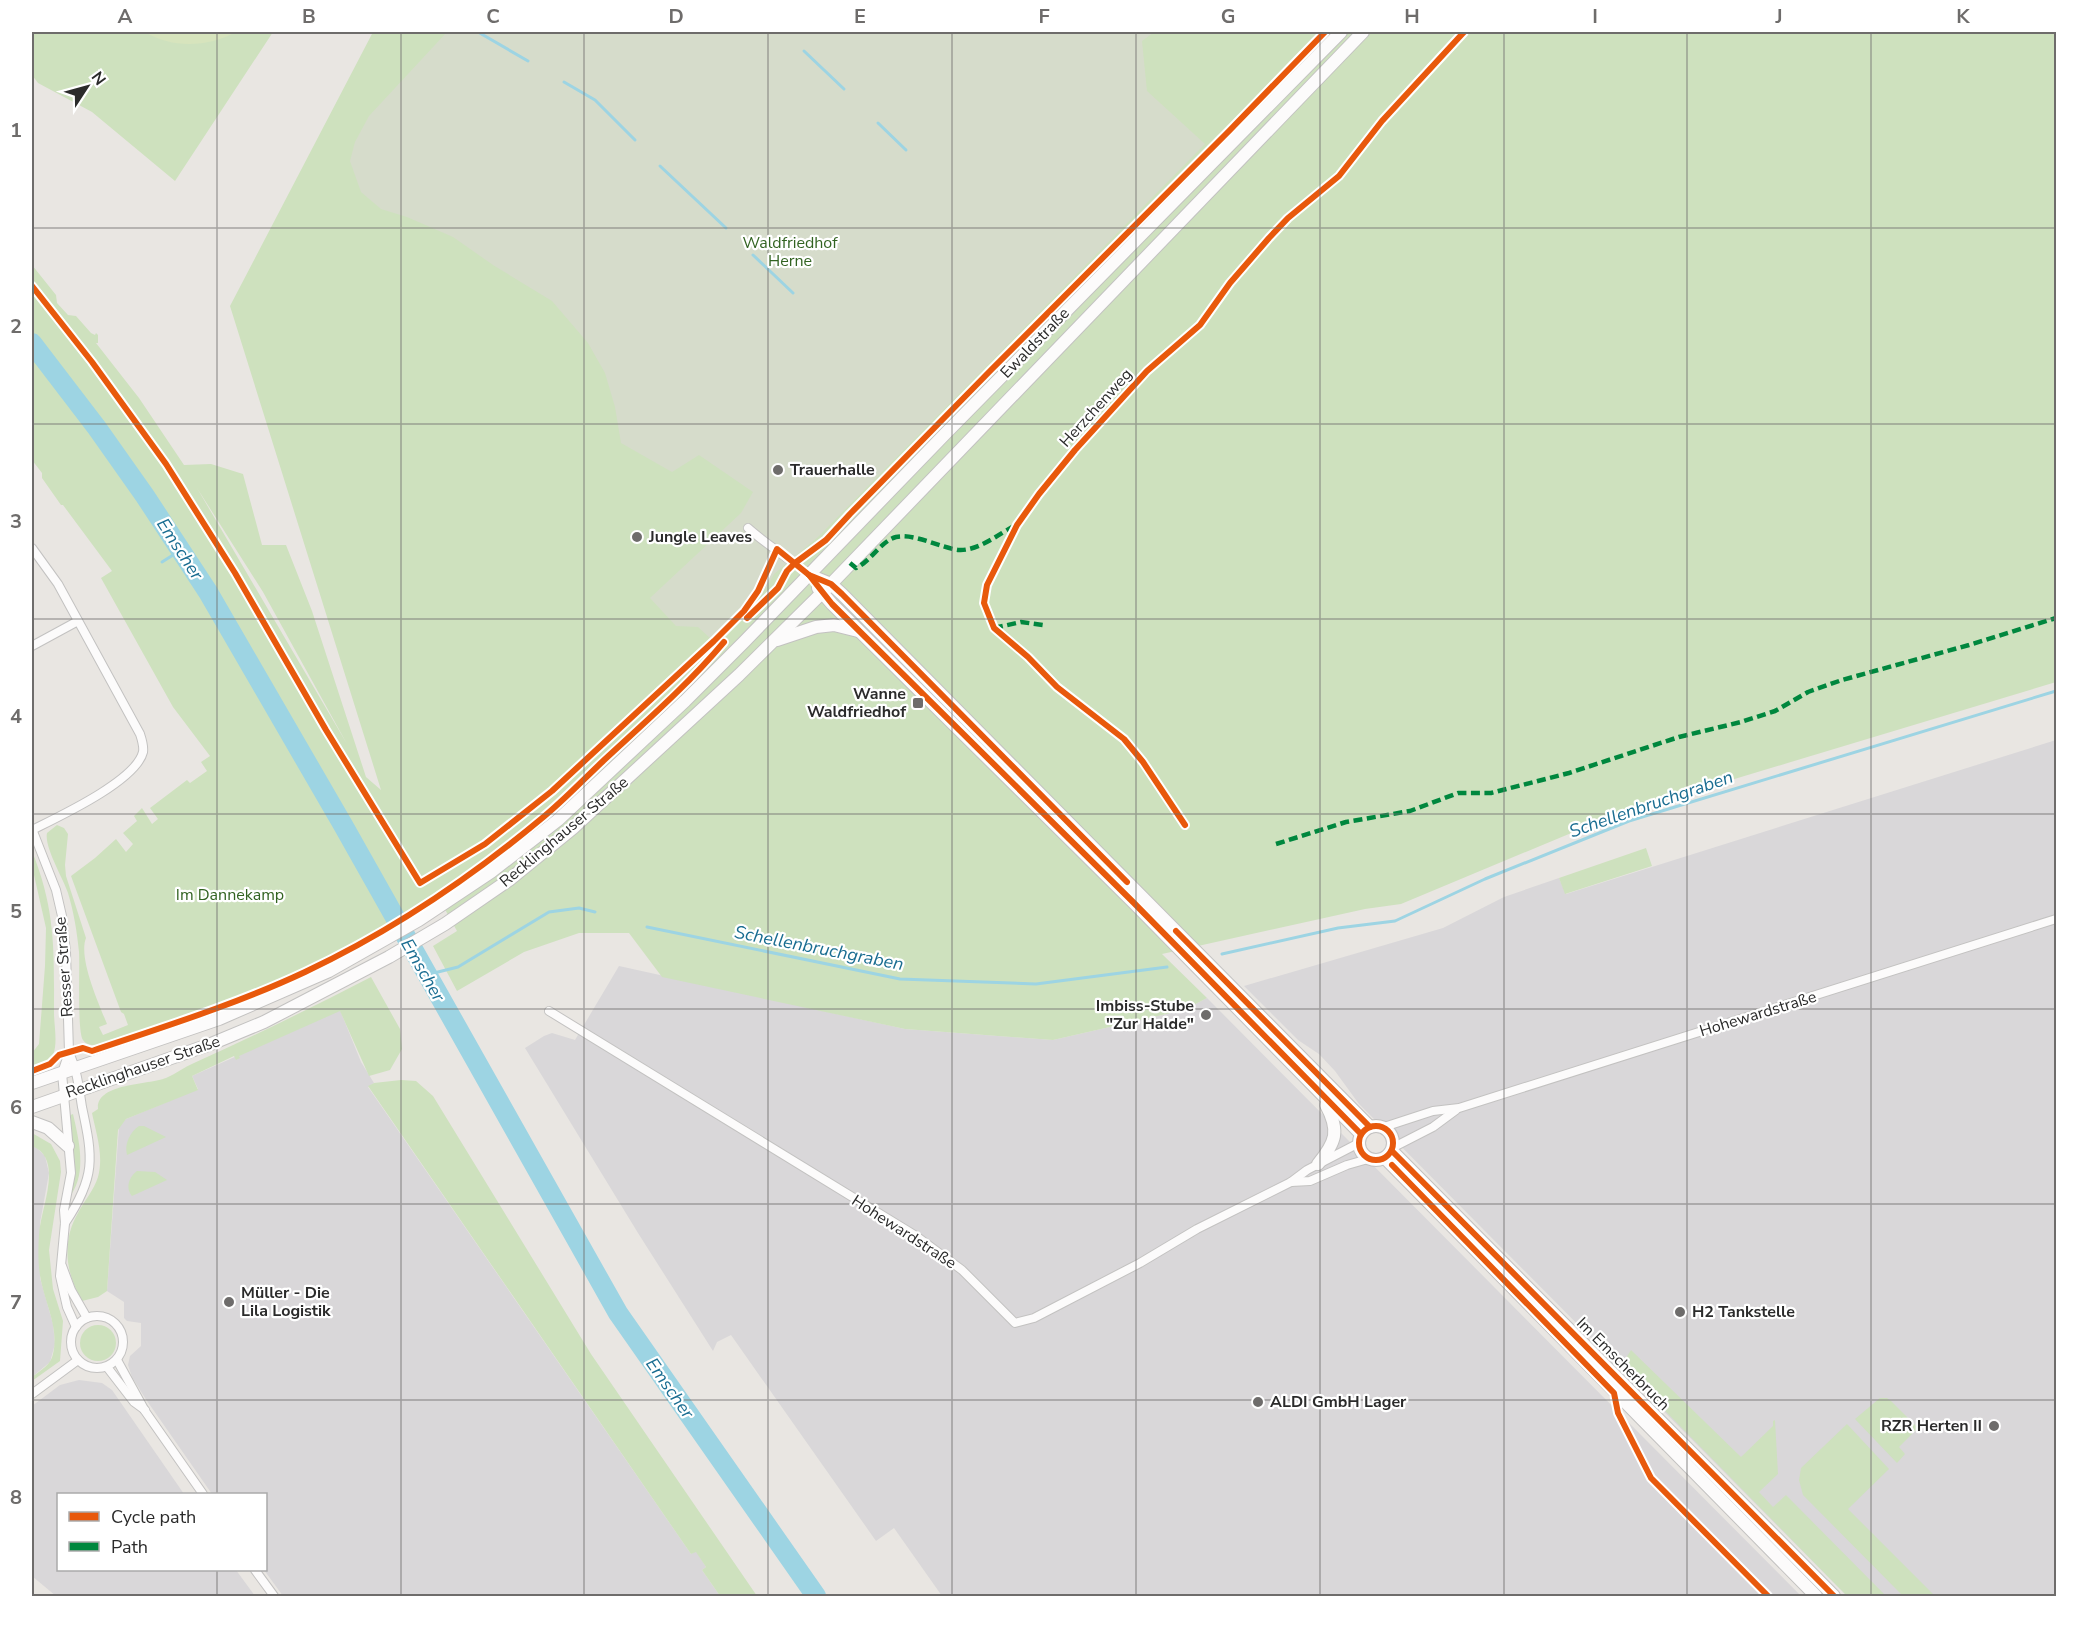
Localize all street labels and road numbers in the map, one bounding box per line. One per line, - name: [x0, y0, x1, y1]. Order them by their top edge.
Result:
- street label: Ewaldstraße: [996, 303, 1074, 383]
- street label: Herzchenweg: [1055, 364, 1137, 452]
- street label: Recklinghauser Straße: [495, 772, 633, 892]
- street label: Resser Straße: [50, 916, 78, 1018]
- street label: Hohewardstraße: [1697, 986, 1819, 1042]
- street label: Recklinghauser Straße: [63, 1030, 223, 1104]
- street label: Hohewardstraße: [847, 1190, 961, 1274]
- street label: Im Emscherbruch: [1571, 1312, 1675, 1416]

